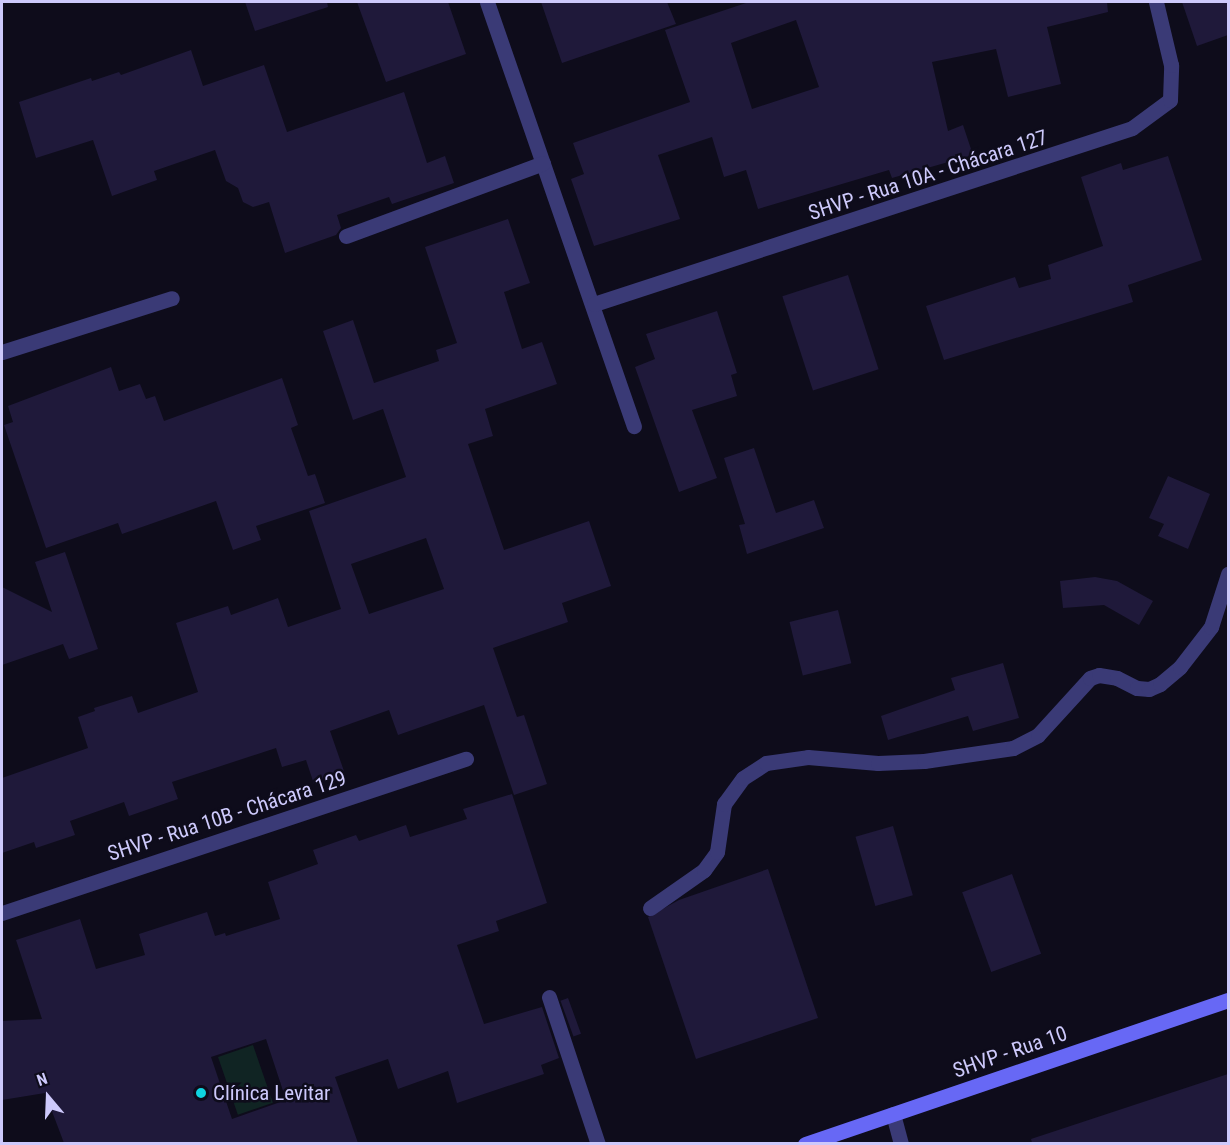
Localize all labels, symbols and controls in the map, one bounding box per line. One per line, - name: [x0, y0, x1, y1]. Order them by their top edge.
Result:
- street label: SHVP - Rua 10A - Chácara 127: [805, 124, 1051, 226]
- street label: SHVP - Rua 10B - Chácara 129: [105, 766, 349, 866]
- street label: SHVP - Rua 10: [950, 1021, 1070, 1083]
- north arrow: [18, 1067, 78, 1127]
- text: N: [34, 1069, 50, 1090]
- place label: Clínica Levitar: [213, 1080, 330, 1106]
- marker: Clínica Levitar: [194, 1086, 208, 1100]

